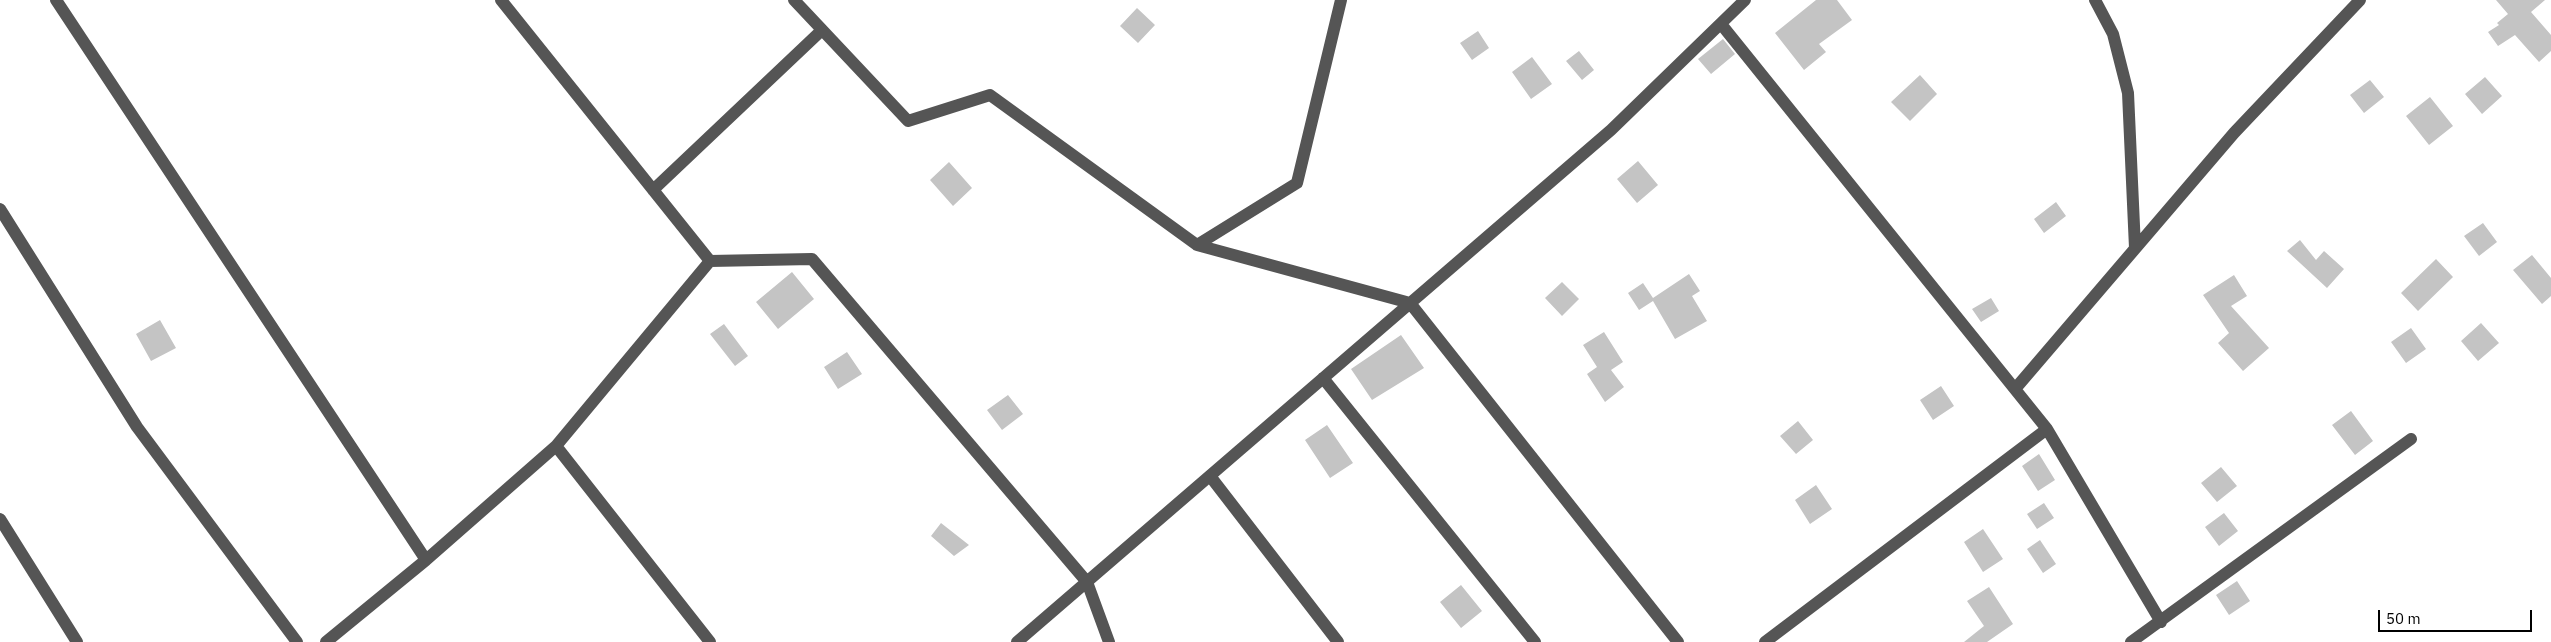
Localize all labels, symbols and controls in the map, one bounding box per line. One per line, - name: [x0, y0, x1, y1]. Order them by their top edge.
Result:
- scale bar: [2381, 600, 2535, 632]
- text: 50 m: [2386, 609, 2421, 628]

